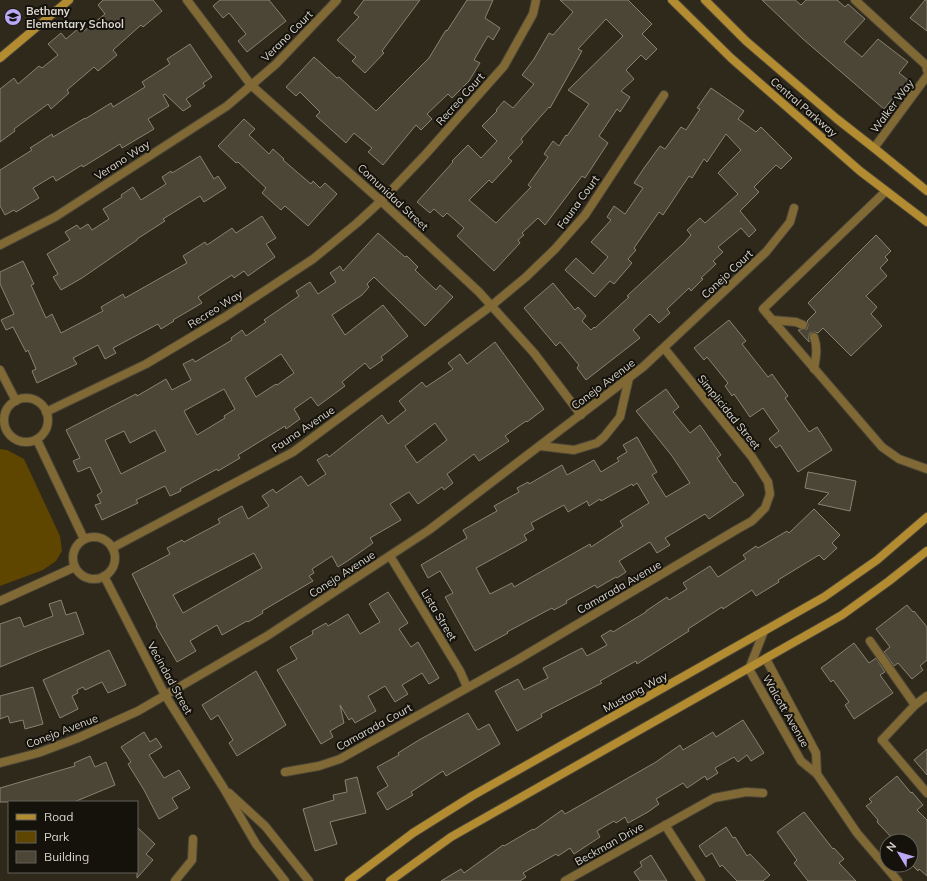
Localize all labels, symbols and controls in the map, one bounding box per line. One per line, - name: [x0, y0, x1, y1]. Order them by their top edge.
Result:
- place label: Bethany Elementary School: [26, 4, 124, 31]
- school or university icon: Bethany Elementary School: [3, 7, 23, 27]
- street label: Verano Court: [258, 7, 316, 65]
- street label: Recreo Court: [433, 70, 487, 128]
- street label: Central Parkway: [768, 74, 841, 140]
- street label: Walker Way: [867, 76, 917, 135]
- street label: Verano Way: [92, 137, 152, 183]
- street label: Comunidad Street: [355, 161, 431, 233]
- street label: Fauna Court: [554, 172, 602, 231]
- street label: Conejo Court: [698, 246, 756, 301]
- street label: Recreo Way: [185, 287, 245, 331]
- street label: Conejo Avenue: [568, 356, 638, 412]
- street label: Simplicidad Street: [695, 372, 764, 452]
- street label: Fauna Avenue: [269, 403, 337, 455]
- street label: Conejo Avenue: [306, 547, 378, 601]
- street label: Camarada Avenue: [574, 557, 664, 617]
- street label: Lista Street: [418, 587, 460, 643]
- street label: Vecindad Street: [144, 639, 196, 717]
- street label: Mustang Way: [600, 668, 670, 715]
- street label: Walcott Avenue: [760, 672, 812, 750]
- street label: Camarada Court: [334, 700, 415, 754]
- street label: Conejo Avenue: [24, 711, 100, 751]
- legend: [8, 801, 138, 873]
- text: Road: [44, 809, 73, 824]
- street label: Beckman Drive: [572, 819, 646, 869]
- text: Park: [44, 829, 70, 844]
- north arrow: [879, 833, 919, 873]
- text: N: [883, 839, 899, 854]
- text: Building: [44, 849, 89, 864]

